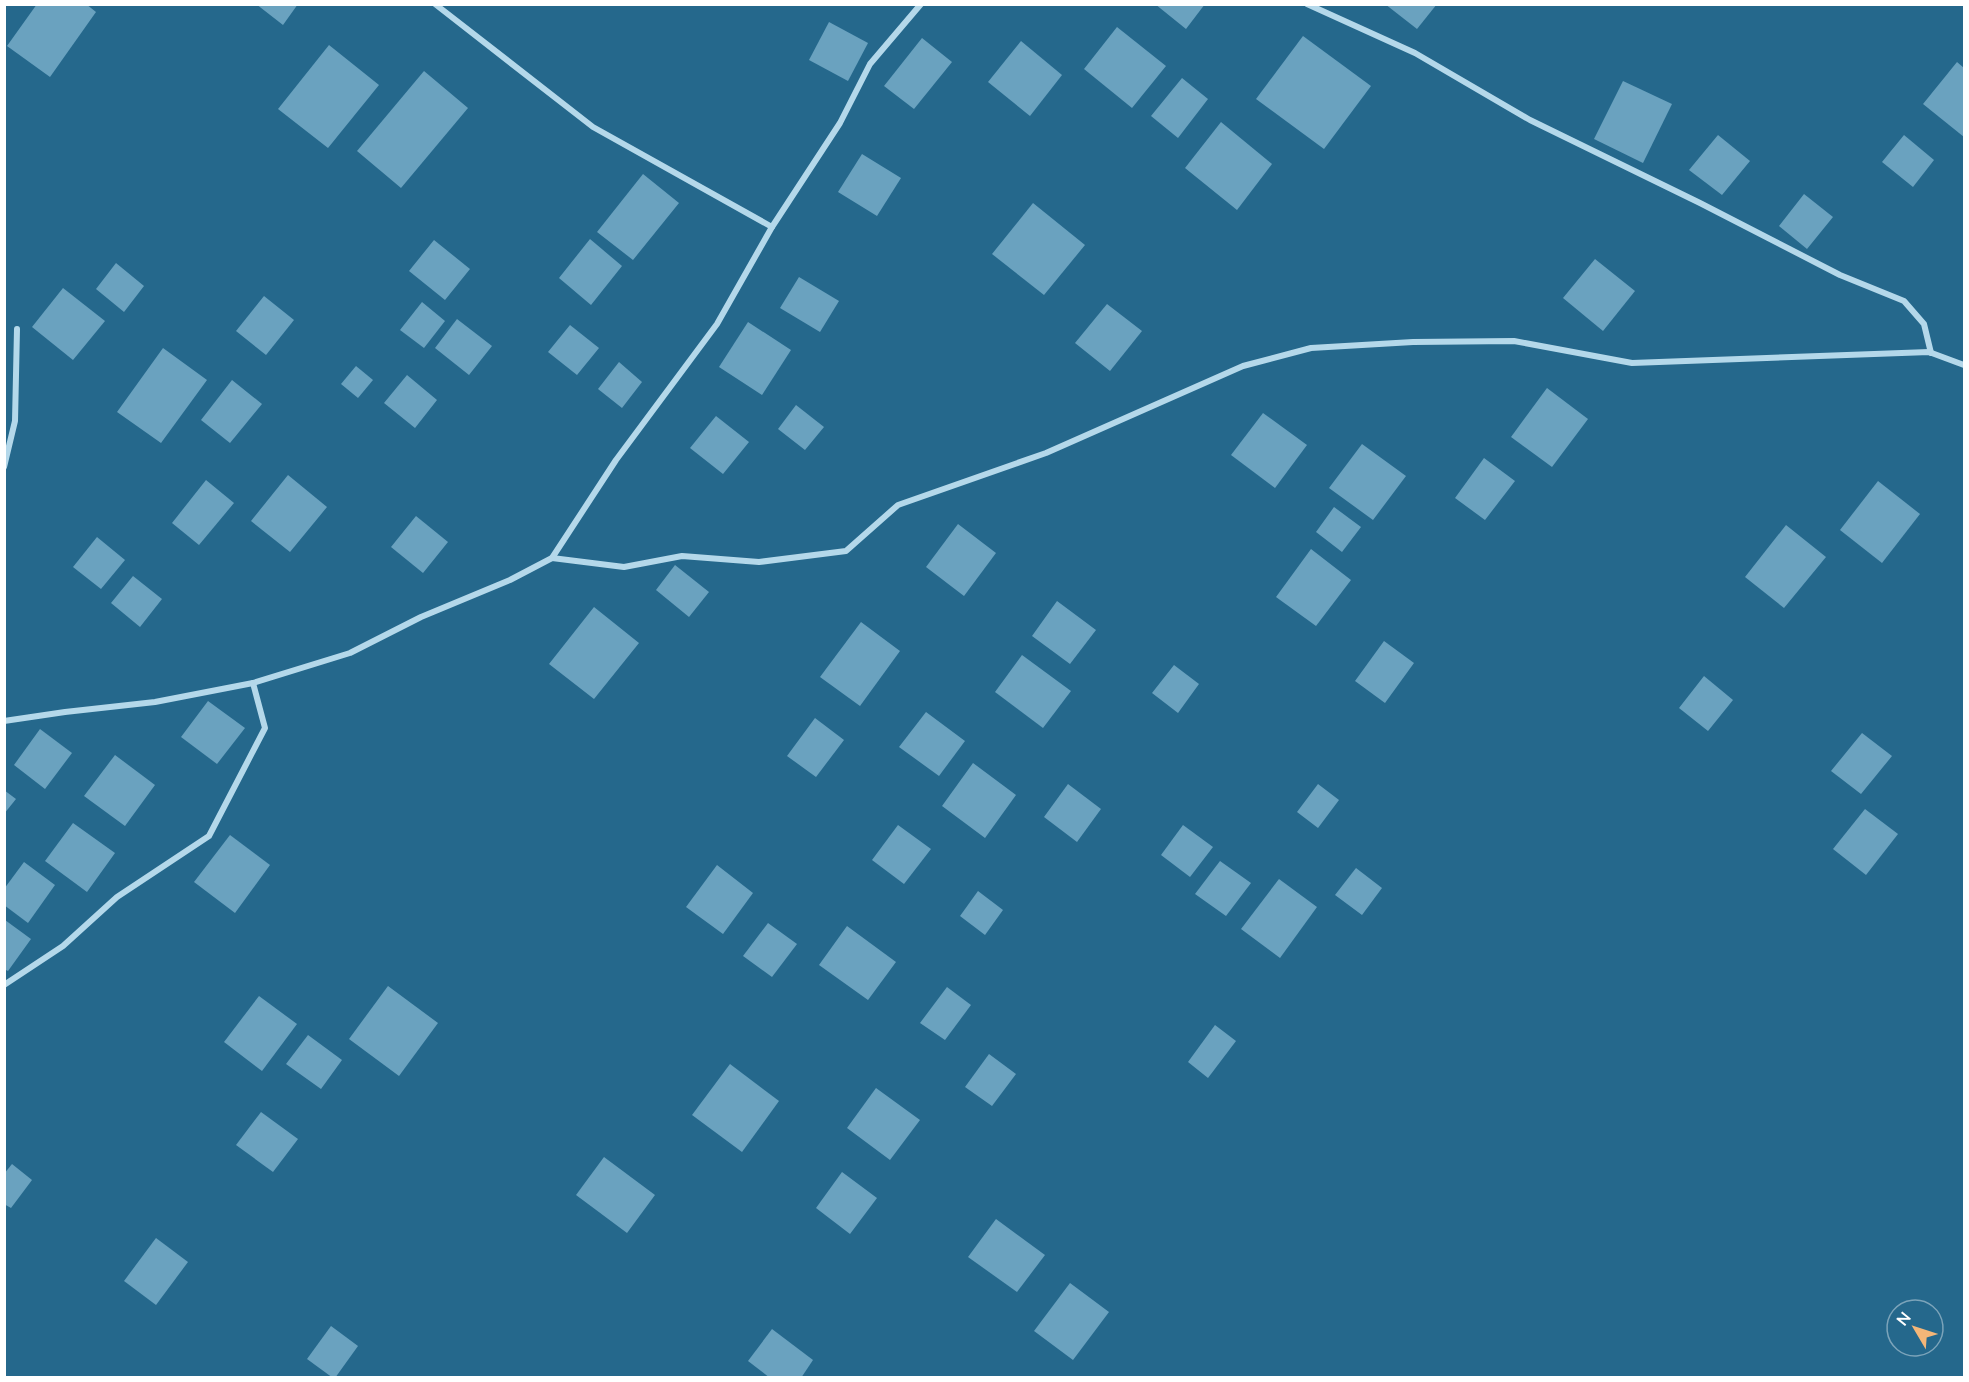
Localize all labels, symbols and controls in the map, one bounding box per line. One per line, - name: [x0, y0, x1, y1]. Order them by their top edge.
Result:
- north arrow: [1885, 1298, 1945, 1358]
- text: N: [1892, 1308, 1916, 1331]

